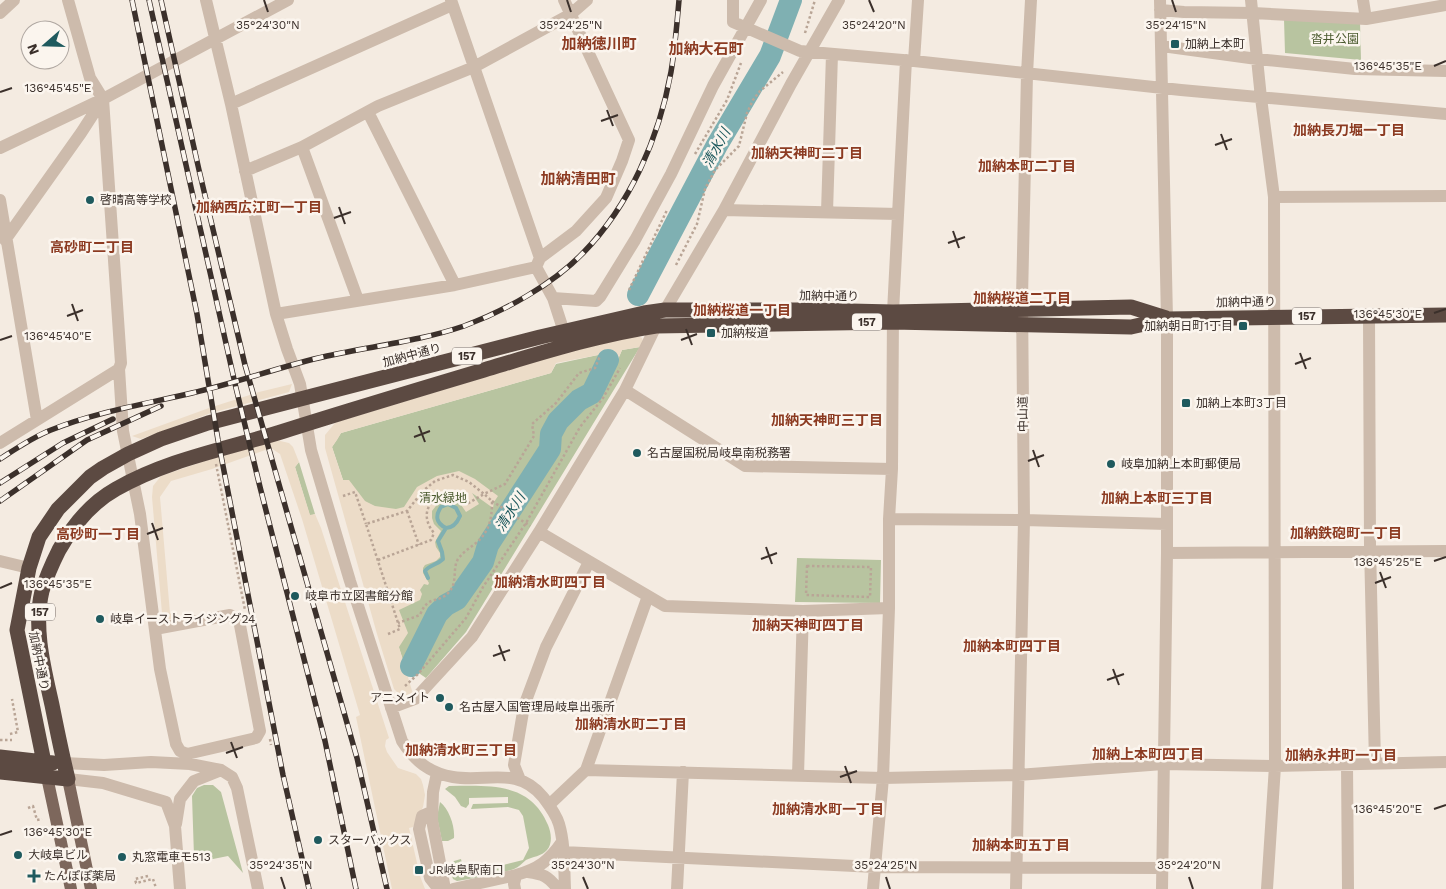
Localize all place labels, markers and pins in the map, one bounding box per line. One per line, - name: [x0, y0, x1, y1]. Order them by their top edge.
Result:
- place label: 加納上本町: [1185, 37, 1245, 51]
- marker: 加納上本町: [1169, 38, 1181, 50]
- place label: 啓晴高等学校: [100, 193, 172, 207]
- marker: 啓晴高等学校: [84, 194, 96, 206]
- place label: 加納朝日町1丁目: [1144, 319, 1233, 333]
- marker: 加納朝日町1丁目: [1237, 320, 1249, 332]
- place label: 加納桜道: [721, 326, 769, 340]
- marker: 加納桜道: [705, 327, 717, 339]
- place label: 加納上本町3丁目: [1196, 396, 1287, 410]
- marker: 加納上本町3丁目: [1180, 397, 1192, 409]
- place label: 名古屋国税局岐阜南税務署: [647, 446, 791, 460]
- marker: 名古屋国税局岐阜南税務署: [631, 447, 643, 459]
- place label: 岐阜加納上本町郵便局: [1121, 457, 1241, 471]
- marker: 岐阜加納上本町郵便局: [1105, 458, 1117, 470]
- place label: 岐阜市立図書館分館: [305, 589, 413, 603]
- marker: 岐阜市立図書館分館: [289, 590, 301, 602]
- place label: 岐阜イーストライジング24: [110, 612, 255, 626]
- marker: 岐阜イーストライジング24: [94, 613, 106, 625]
- place label: アニメイト: [370, 691, 430, 705]
- marker: アニメイト: [434, 692, 446, 704]
- place label: 名古屋入国管理局岐阜出張所: [459, 700, 615, 714]
- marker: 名古屋入国管理局岐阜出張所: [443, 701, 455, 713]
- place label: スターバックス: [328, 833, 412, 847]
- marker: スターバックス: [312, 834, 324, 846]
- place label: 大岐阜ビル: [28, 848, 88, 862]
- marker: 大岐阜ビル: [12, 849, 24, 861]
- place label: 丸窓電車モ513: [132, 850, 211, 864]
- marker: 丸窓電車モ513: [116, 851, 128, 863]
- place label: JR岐阜駅南口: [429, 863, 504, 877]
- marker: JR岐阜駅南口: [413, 864, 425, 876]
- place label: たんぽぽ薬局: [44, 869, 116, 883]
- marker: たんぽぽ薬局: [28, 870, 40, 882]

